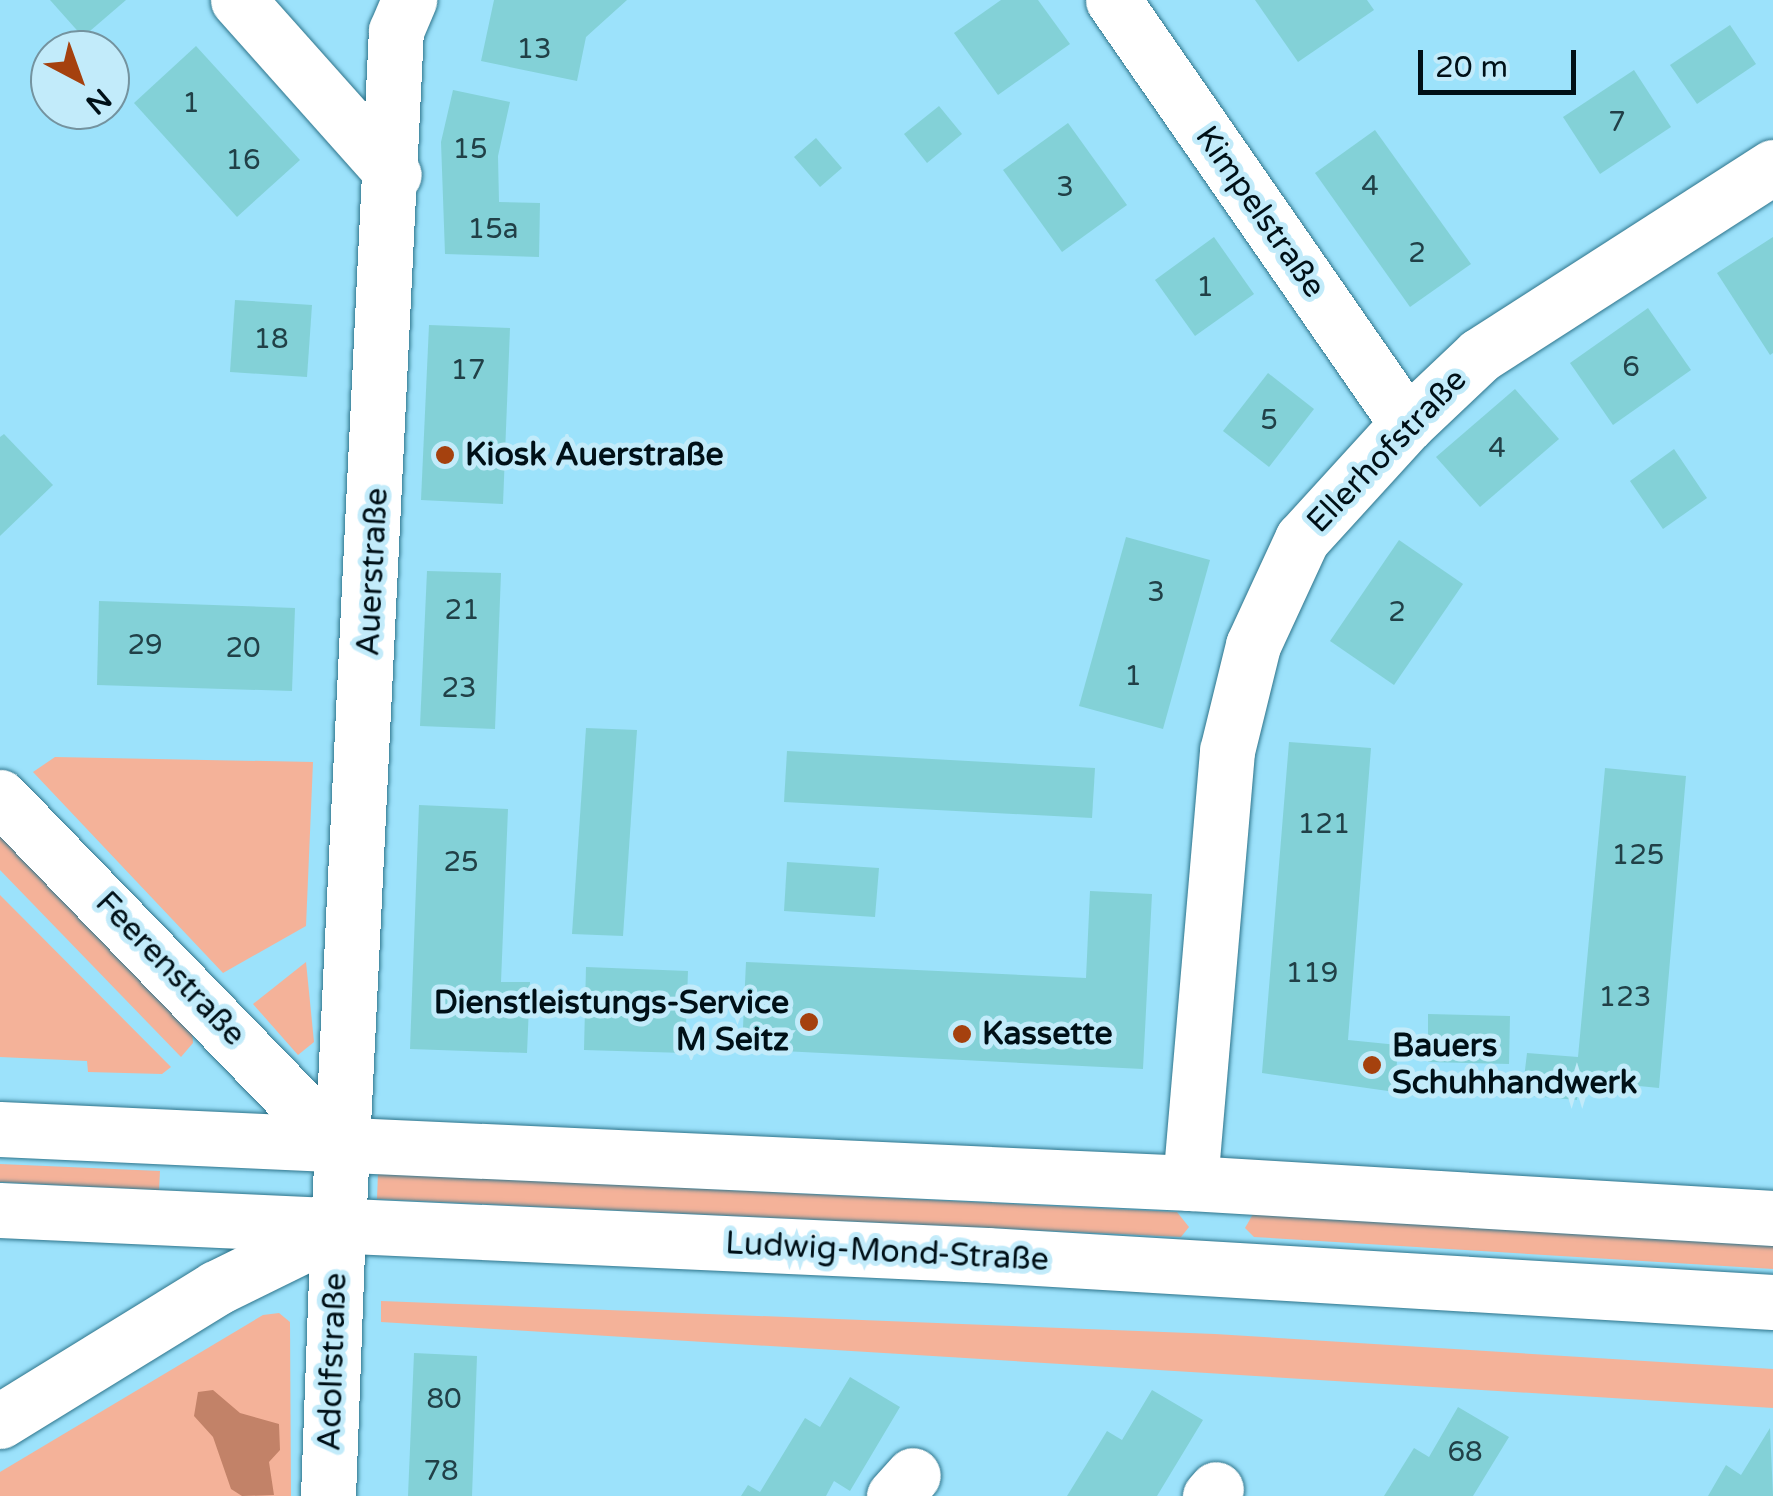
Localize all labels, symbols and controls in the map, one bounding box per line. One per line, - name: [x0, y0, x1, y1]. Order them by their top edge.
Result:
- north arrow: [30, 30, 130, 130]
- scale bar: [1423, 30, 1580, 92]
- house number: 13: [516, 32, 552, 66]
- text: 20 m: [1435, 49, 1508, 86]
- text: N: [79, 81, 118, 121]
- house number: 1: [182, 86, 200, 120]
- house number: 7: [1608, 105, 1626, 139]
- street label: Kimpelstraße: [1187, 119, 1333, 305]
- house number: 15: [452, 132, 488, 166]
- house number: 16: [225, 143, 261, 177]
- house number: 4: [1361, 169, 1379, 203]
- house number: 3: [1056, 170, 1074, 204]
- house number: 15a: [468, 212, 518, 246]
- house number: 2: [1408, 236, 1426, 270]
- house number: 1: [1196, 270, 1214, 304]
- house number: 18: [253, 322, 289, 356]
- house number: 6: [1622, 350, 1640, 384]
- house number: 17: [450, 353, 486, 387]
- street label: Ellerhofstraße: [1299, 361, 1475, 541]
- house number: 5: [1260, 403, 1278, 437]
- house number: 4: [1488, 431, 1506, 465]
- place label: Kiosk Auerstraße: [465, 436, 724, 474]
- marker: Kiosk Auerstraße: [434, 444, 456, 466]
- street label: Auerstraße: [349, 487, 397, 657]
- house number: 3: [1147, 575, 1165, 609]
- house number: 21: [444, 593, 480, 627]
- house number: 2: [1388, 595, 1406, 629]
- house number: 29: [127, 628, 163, 662]
- house number: 20: [225, 631, 261, 665]
- house number: 1: [1124, 659, 1142, 693]
- house number: 23: [441, 671, 477, 705]
- house number: 121: [1298, 807, 1350, 841]
- house number: 125: [1612, 838, 1664, 872]
- house number: 25: [443, 845, 479, 879]
- street label: Feerenstraße: [87, 884, 253, 1054]
- house number: 119: [1286, 956, 1338, 990]
- house number: 123: [1599, 980, 1651, 1014]
- place label: Dienstleistungs-Service M Seitz: [434, 985, 789, 1060]
- marker: Dienstleistungs-Service M Seitz: [798, 1011, 820, 1033]
- place label: Kassette: [982, 1015, 1113, 1053]
- marker: Kassette: [951, 1023, 973, 1045]
- place label: Bauers Schuhhandwerk: [1392, 1028, 1637, 1103]
- marker: Bauers Schuhhandwerk: [1361, 1054, 1383, 1076]
- street label: Ludwig-Mond-Straße: [724, 1224, 1050, 1280]
- street label: Adolfstraße: [311, 1272, 355, 1452]
- house number: 80: [426, 1382, 462, 1416]
- house number: 68: [1447, 1435, 1483, 1469]
- house number: 78: [423, 1454, 459, 1488]

